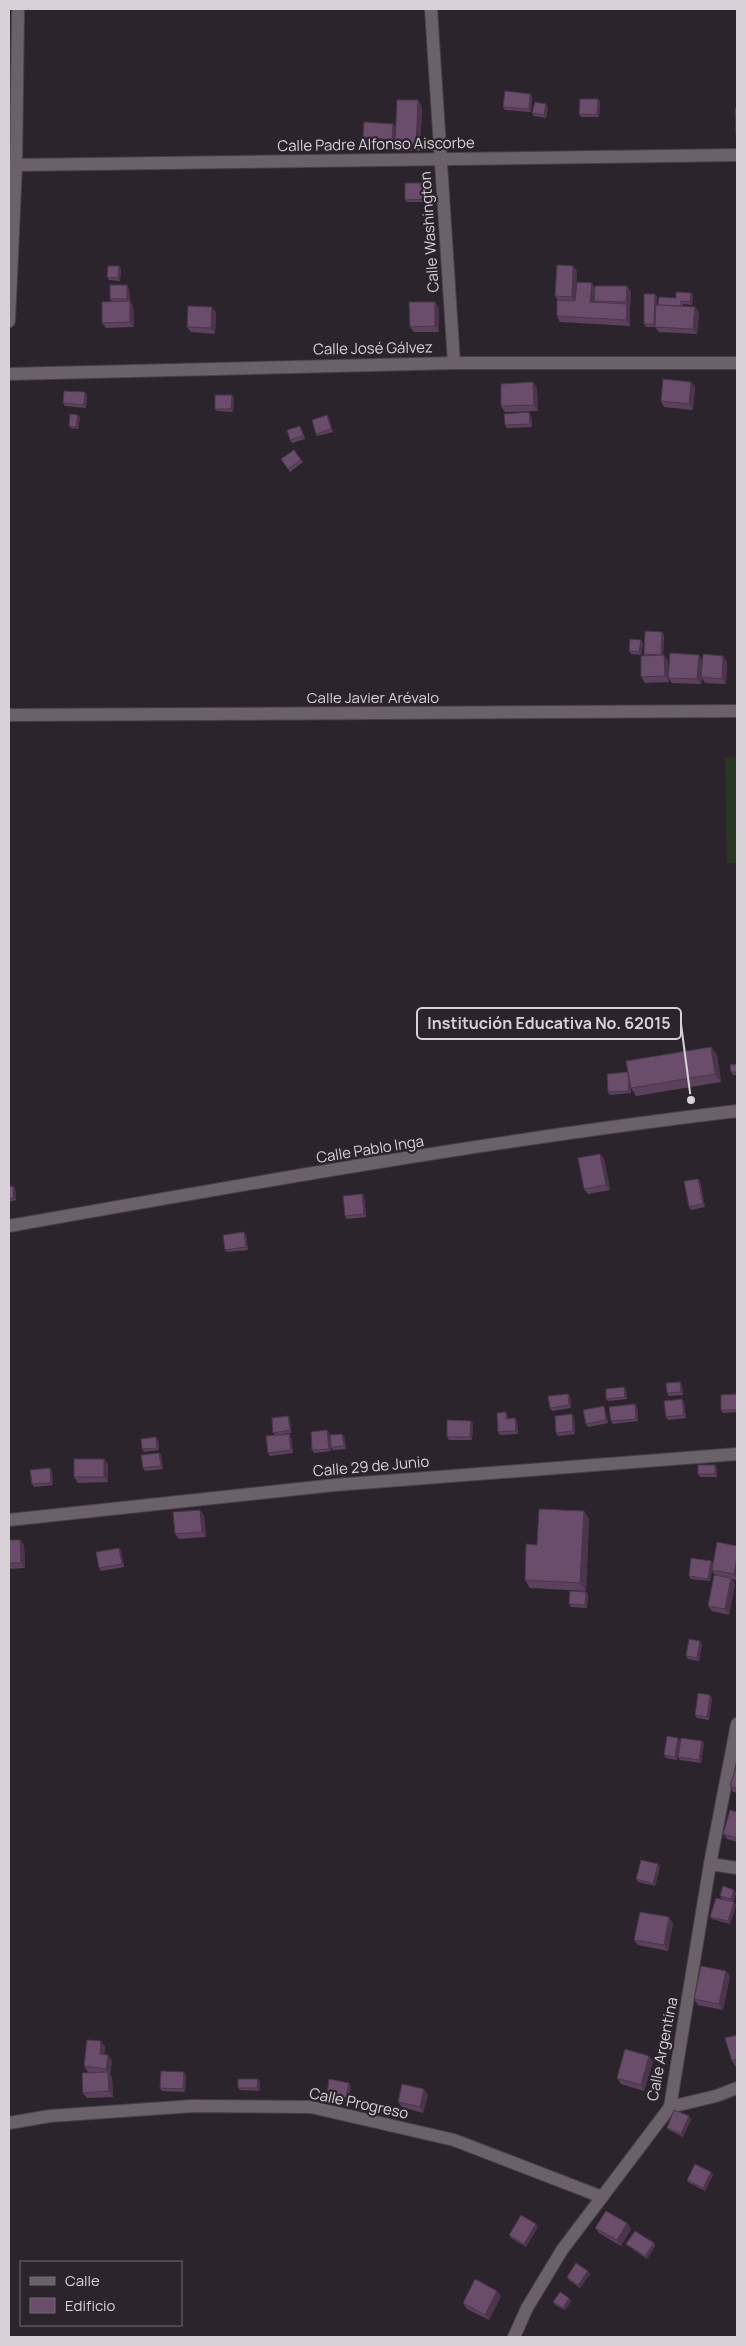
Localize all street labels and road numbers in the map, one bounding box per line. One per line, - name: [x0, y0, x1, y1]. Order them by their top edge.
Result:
- street label: Calle Padre Alfonso Aiscorbe: [277, 132, 475, 156]
- street label: Calle Washington: [414, 171, 444, 293]
- street label: Calle José Gálvez: [313, 336, 433, 360]
- street label: Calle Javier Arévalo: [307, 687, 439, 708]
- street label: Calle Pablo Inga: [315, 1130, 425, 1168]
- street label: Calle 29 de Junio: [312, 1450, 430, 1482]
- street label: Calle Argentina: [642, 1995, 682, 2103]
- street label: Calle Progreso: [308, 2082, 411, 2124]

